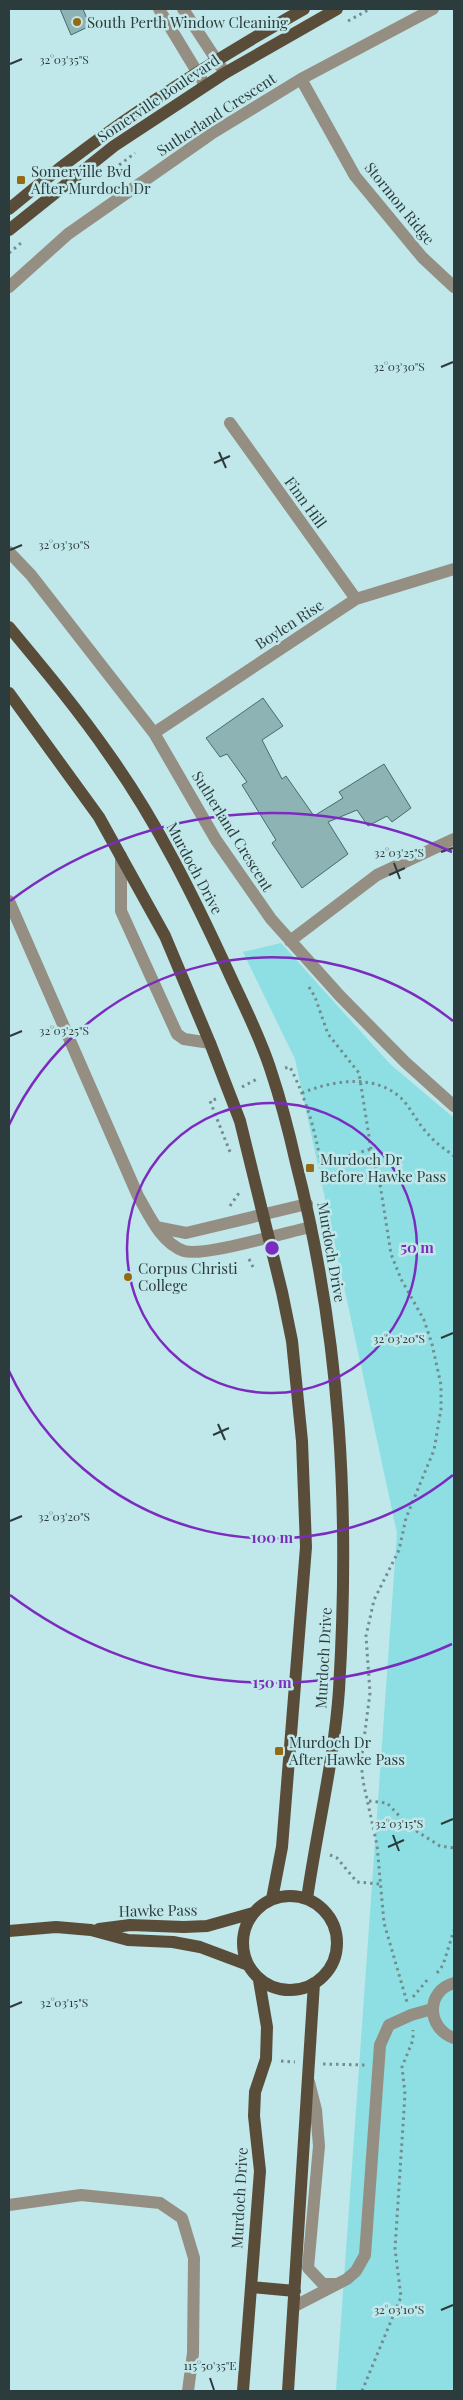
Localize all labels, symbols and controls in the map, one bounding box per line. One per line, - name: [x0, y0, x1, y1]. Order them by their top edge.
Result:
- place label: South Perth Window Cleaning: [87, 12, 288, 32]
- marker: South Perth Window Cleaning: [71, 16, 83, 28]
- street label: Somerville Boulevard: [93, 50, 223, 146]
- text: 32°03'35"S: [39, 51, 89, 67]
- street label: Sutherland Crescent: [153, 68, 280, 160]
- street label: Stormon Ridge: [361, 158, 439, 248]
- place label: Somerville Bvd After Murdoch Dr: [30, 161, 151, 198]
- marker: Somerville Bvd After Murdoch Dr: [15, 174, 27, 186]
- text: 32°03'30"S: [373, 358, 425, 374]
- street label: Finn Hill: [281, 472, 331, 532]
- text: 32°03'30"S: [38, 536, 90, 552]
- street label: Boylen Rise: [251, 595, 327, 653]
- street label: Sutherland Crescent: [188, 767, 278, 895]
- street label: Murdoch Drive: [162, 819, 228, 917]
- text: 32°03'25"S: [374, 844, 424, 860]
- text: 32°03'25"S: [39, 1022, 89, 1038]
- place label: Murdoch Dr Before Hawke Pass: [320, 1149, 446, 1186]
- marker: Murdoch Dr Before Hawke Pass: [304, 1162, 316, 1174]
- street label: Murdoch Drive: [313, 1200, 351, 1304]
- text: 50 m: [400, 1237, 434, 1257]
- centre of rings: [263, 1239, 281, 1257]
- place label: Corpus Christi College: [138, 1258, 238, 1295]
- marker: Corpus Christi College: [122, 1271, 134, 1283]
- text: 32°03'20"S: [373, 1330, 425, 1346]
- text: 32°03'20"S: [38, 1508, 90, 1524]
- text: 100 m: [251, 1527, 294, 1547]
- street label: Murdoch Drive: [310, 1607, 336, 1709]
- text: 150 m: [252, 1672, 292, 1692]
- place label: Murdoch Dr After Hawke Pass: [288, 1732, 405, 1769]
- marker: Murdoch Dr After Hawke Pass: [273, 1745, 285, 1757]
- text: 32°03'15"S: [375, 1815, 423, 1831]
- street label: Hawke Pass: [119, 1899, 197, 1921]
- text: 32°03'15"S: [40, 1994, 88, 2010]
- street label: Murdoch Drive: [226, 2147, 252, 2249]
- text: 32°03'10"S: [374, 2301, 424, 2317]
- text: 115°50'35"E: [183, 2357, 237, 2373]

